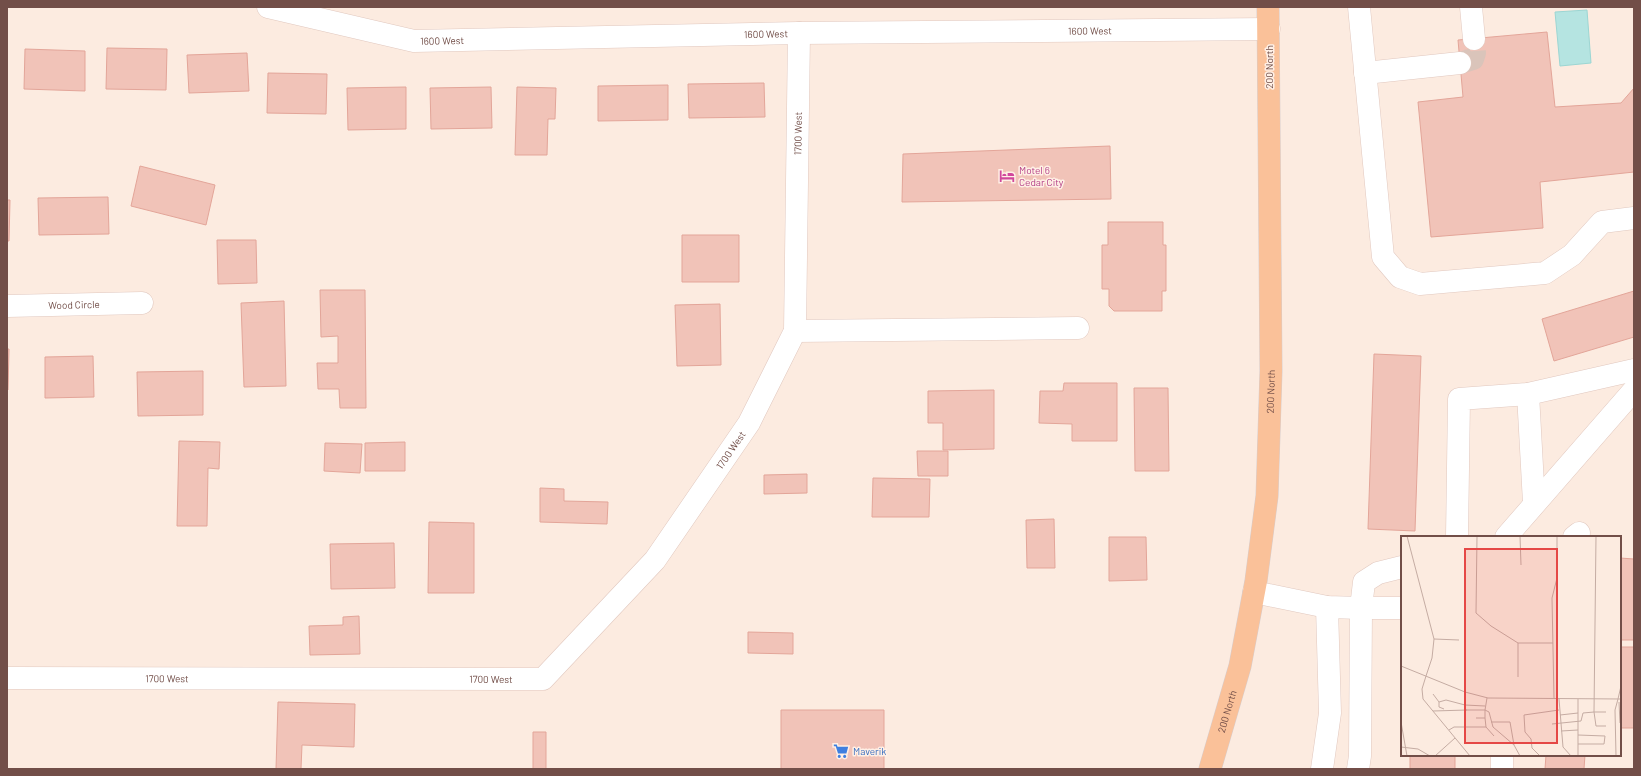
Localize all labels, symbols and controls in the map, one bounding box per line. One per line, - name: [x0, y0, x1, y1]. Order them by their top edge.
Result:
- street label: 1600 West: [1068, 24, 1112, 37]
- street label: 1600 West: [744, 27, 788, 40]
- street label: 1600 West: [420, 34, 465, 47]
- street label: 200 North: [1263, 45, 1275, 89]
- street label: 1700 West: [791, 111, 804, 155]
- place label: Motel 6 Cedar City: [1019, 164, 1064, 188]
- hotel icon: Motel 6 Cedar City: [998, 167, 1016, 185]
- street label: Wood Circle: [48, 298, 100, 311]
- street label: 200 North: [1264, 369, 1277, 414]
- street label: 1700 West: [713, 428, 748, 471]
- inset map: [1401, 536, 1621, 756]
- street label: 1700 West: [145, 672, 189, 684]
- street label: 1700 West: [469, 673, 513, 685]
- street label: 200 North: [1215, 689, 1239, 734]
- supermarket icon: Maverik: [832, 742, 850, 760]
- place label: Maverik: [853, 745, 886, 757]

